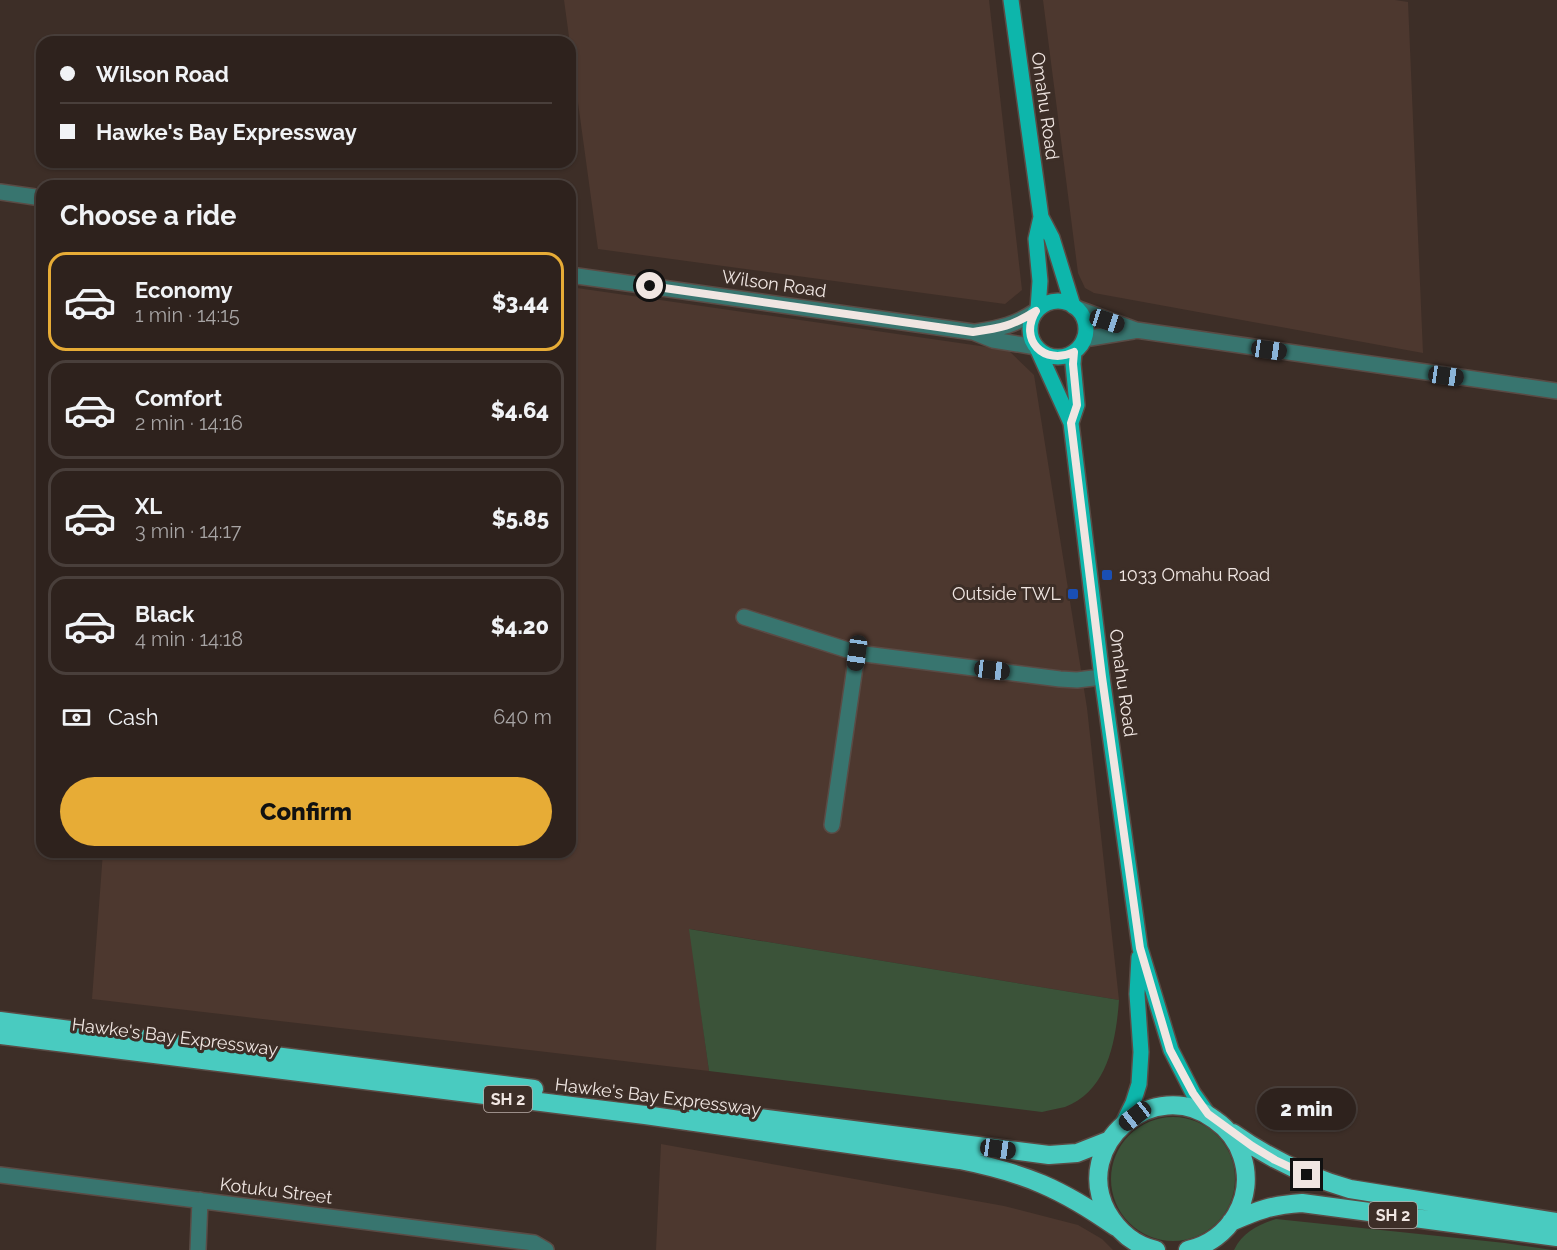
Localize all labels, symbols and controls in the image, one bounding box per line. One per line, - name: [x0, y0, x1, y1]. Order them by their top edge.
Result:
- street label: Omahu Road: [1028, 51, 1063, 161]
- text: Wilson Road: [96, 61, 229, 87]
- text: Hawke's Bay Expressway: [96, 119, 357, 145]
- text: Choose a ride: [60, 200, 236, 231]
- street label: Wilson Road: [720, 266, 828, 301]
- route start: [636, 272, 663, 299]
- icon: car: [63, 275, 117, 329]
- text: Economy: [135, 277, 233, 303]
- text: $3.44: [492, 289, 549, 315]
- text: 1 min · 14:15: [135, 303, 240, 327]
- car: [1087, 307, 1127, 335]
- car: [1250, 339, 1288, 361]
- car: [1427, 365, 1465, 387]
- icon: car: [63, 383, 117, 437]
- text: Comfort: [135, 385, 222, 411]
- text: $4.64: [491, 397, 549, 423]
- text: 2 min · 14:16: [135, 411, 243, 435]
- icon: car: [63, 491, 117, 545]
- text: XL: [135, 493, 162, 519]
- text: $5.85: [492, 505, 549, 531]
- text: 3 min · 14:17: [135, 519, 242, 543]
- place label: 1033 Omahu Road: [1119, 564, 1270, 585]
- marker: 1033 Omahu Road: [1100, 568, 1114, 582]
- place label: Outside TWL: [952, 583, 1062, 604]
- marker: Outside TWL: [1066, 587, 1080, 601]
- icon: car: [63, 599, 117, 653]
- text: Black: [135, 601, 194, 627]
- text: $4.20: [491, 613, 549, 639]
- text: 4 min · 14:18: [135, 627, 243, 651]
- street label: Omahu Road: [1106, 628, 1141, 738]
- car: [846, 634, 868, 672]
- car: [973, 659, 1011, 681]
- icon: cash: [60, 701, 93, 734]
- text: Cash: [108, 704, 159, 730]
- text: 640 m: [493, 705, 552, 729]
- button: Confirm: [60, 777, 552, 846]
- street label: Hawke's Bay Expressway: [71, 1013, 280, 1060]
- street label: Hawke's Bay Expressway: [554, 1073, 763, 1120]
- road number: SH 2: [484, 1086, 532, 1112]
- callout: 2 min: [1258, 1088, 1356, 1130]
- text: 2 min: [1280, 1097, 1333, 1121]
- car: [1115, 1098, 1155, 1134]
- car: [979, 1138, 1017, 1160]
- route end: [1293, 1161, 1320, 1188]
- street label: Kotuku Street: [219, 1173, 333, 1208]
- road number: SH 2: [1369, 1202, 1417, 1228]

